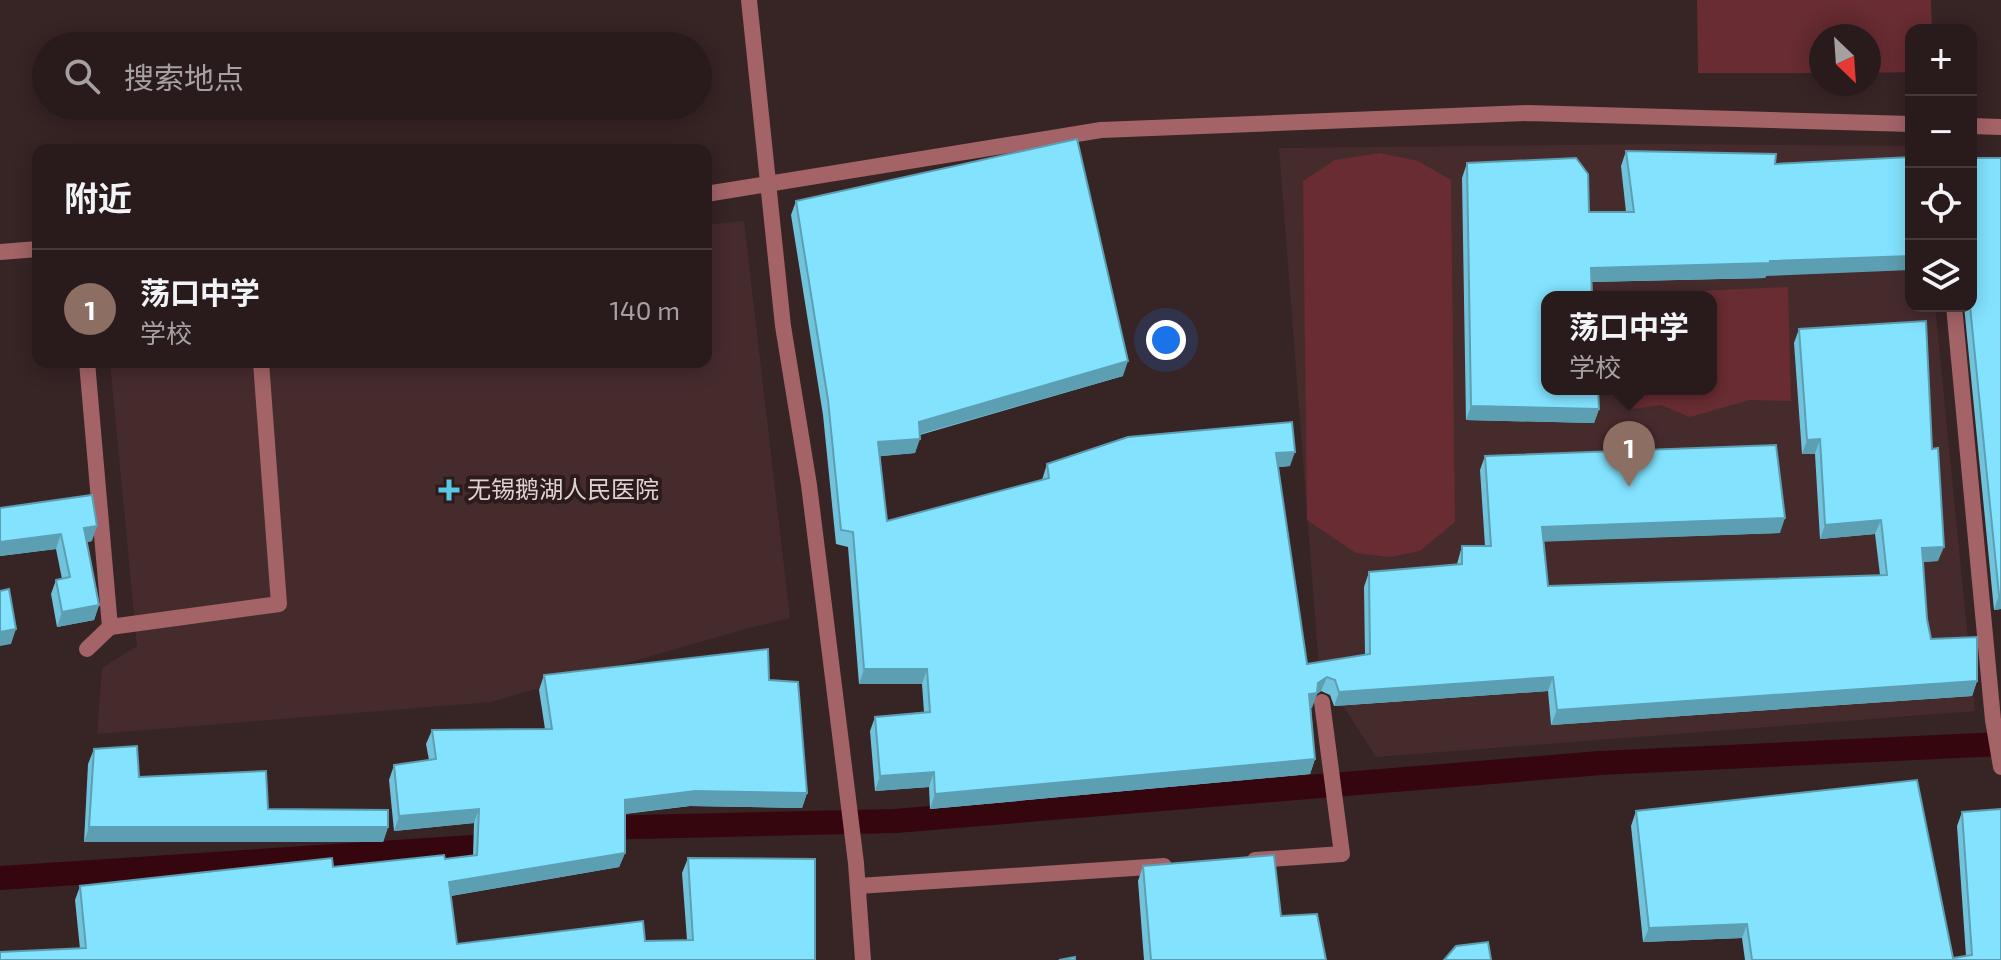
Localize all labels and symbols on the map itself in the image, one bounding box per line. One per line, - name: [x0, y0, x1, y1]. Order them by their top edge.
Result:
- north arrow: [1809, 24, 1881, 96]
- your location: [1146, 320, 1186, 360]
- pin: 1: [1603, 421, 1655, 487]
- place label: 无锡鹅湖人民医院: [467, 474, 659, 503]
- marker: 无锡鹅湖人民医院: [438, 479, 460, 501]

